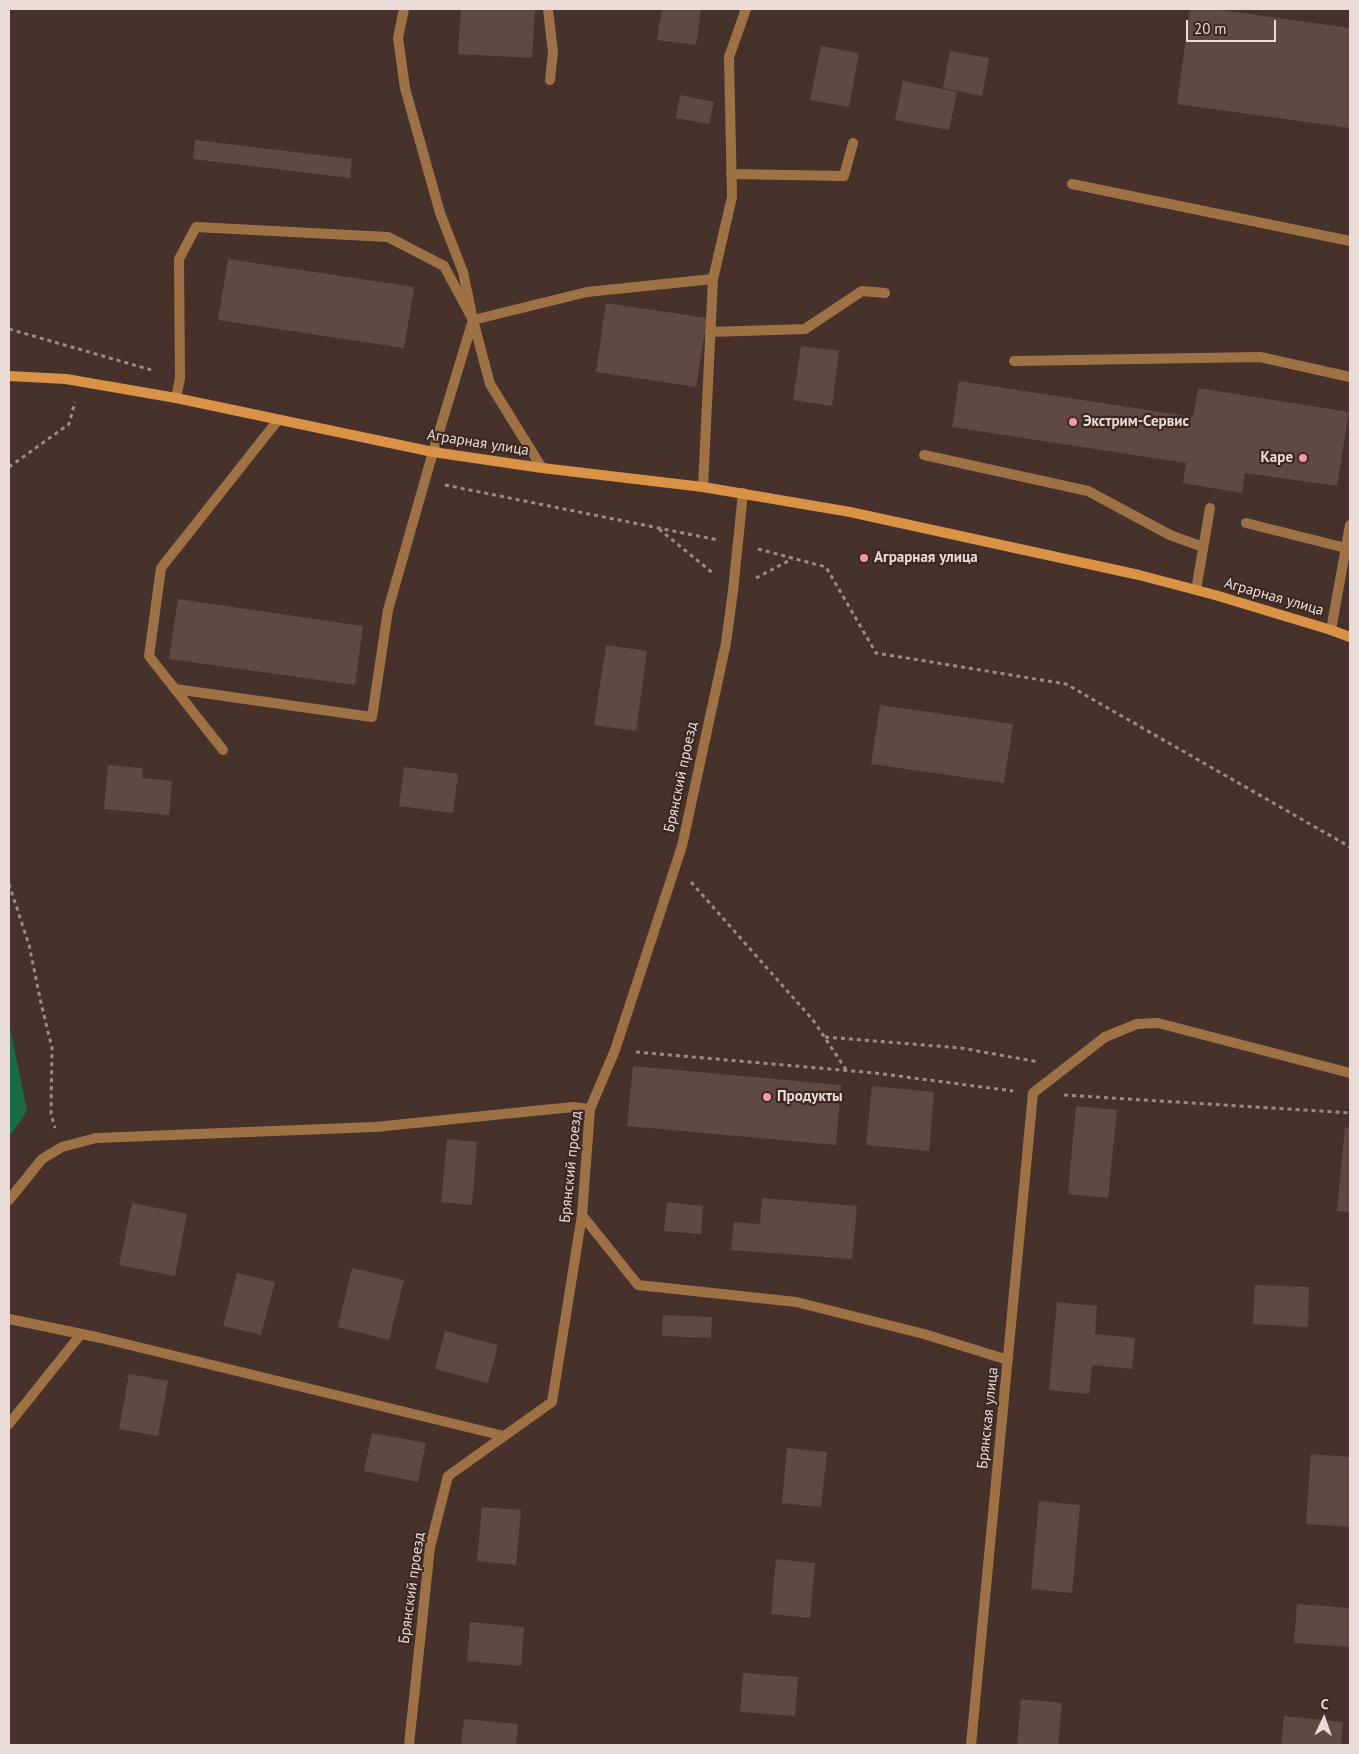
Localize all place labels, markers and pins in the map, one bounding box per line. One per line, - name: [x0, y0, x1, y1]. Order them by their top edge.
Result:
- place label: Экстрим-Сервис: [1083, 413, 1189, 431]
- marker: Экстрим-Сервис: [1067, 416, 1079, 428]
- place label: Каре: [1261, 449, 1293, 467]
- marker: Каре: [1297, 452, 1309, 464]
- place label: Аграрная улица: [874, 549, 978, 567]
- marker: Аграрная улица: [858, 552, 870, 564]
- place label: Продукты: [777, 1088, 843, 1106]
- marker: Продукты: [761, 1091, 773, 1103]

